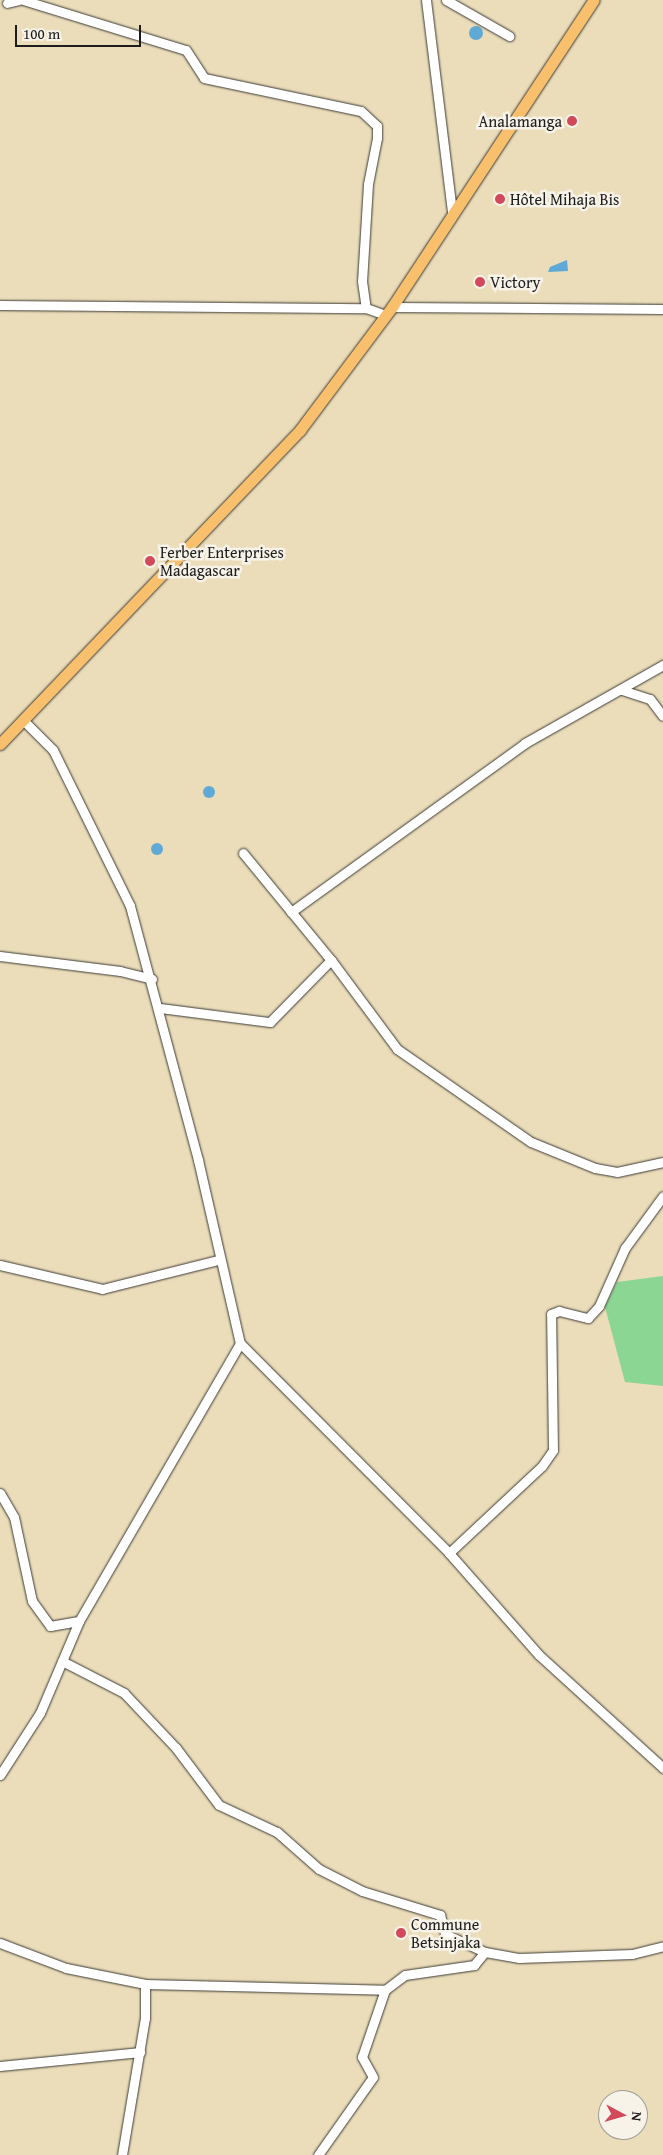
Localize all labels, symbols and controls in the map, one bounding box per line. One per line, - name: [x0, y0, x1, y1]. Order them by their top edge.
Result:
- scale bar: [18, 15, 144, 47]
- text: 100 m: [23, 23, 60, 44]
- place label: Analamanga: [479, 111, 562, 131]
- marker: Analamanga: [566, 115, 578, 127]
- place label: Hôtel Mihaja Bis: [510, 189, 619, 209]
- marker: Hôtel Mihaja Bis: [494, 193, 506, 205]
- place label: Victory: [490, 272, 540, 292]
- marker: Victory: [474, 276, 486, 288]
- place label: Ferber Enterprises Madagascar: [160, 542, 284, 580]
- marker: Ferber Enterprises Madagascar: [144, 555, 156, 567]
- place label: Commune Betsinjaka: [411, 1914, 481, 1952]
- marker: Commune Betsinjaka: [395, 1927, 407, 1939]
- north arrow: [598, 2090, 648, 2140]
- text: N: [626, 2111, 647, 2122]

